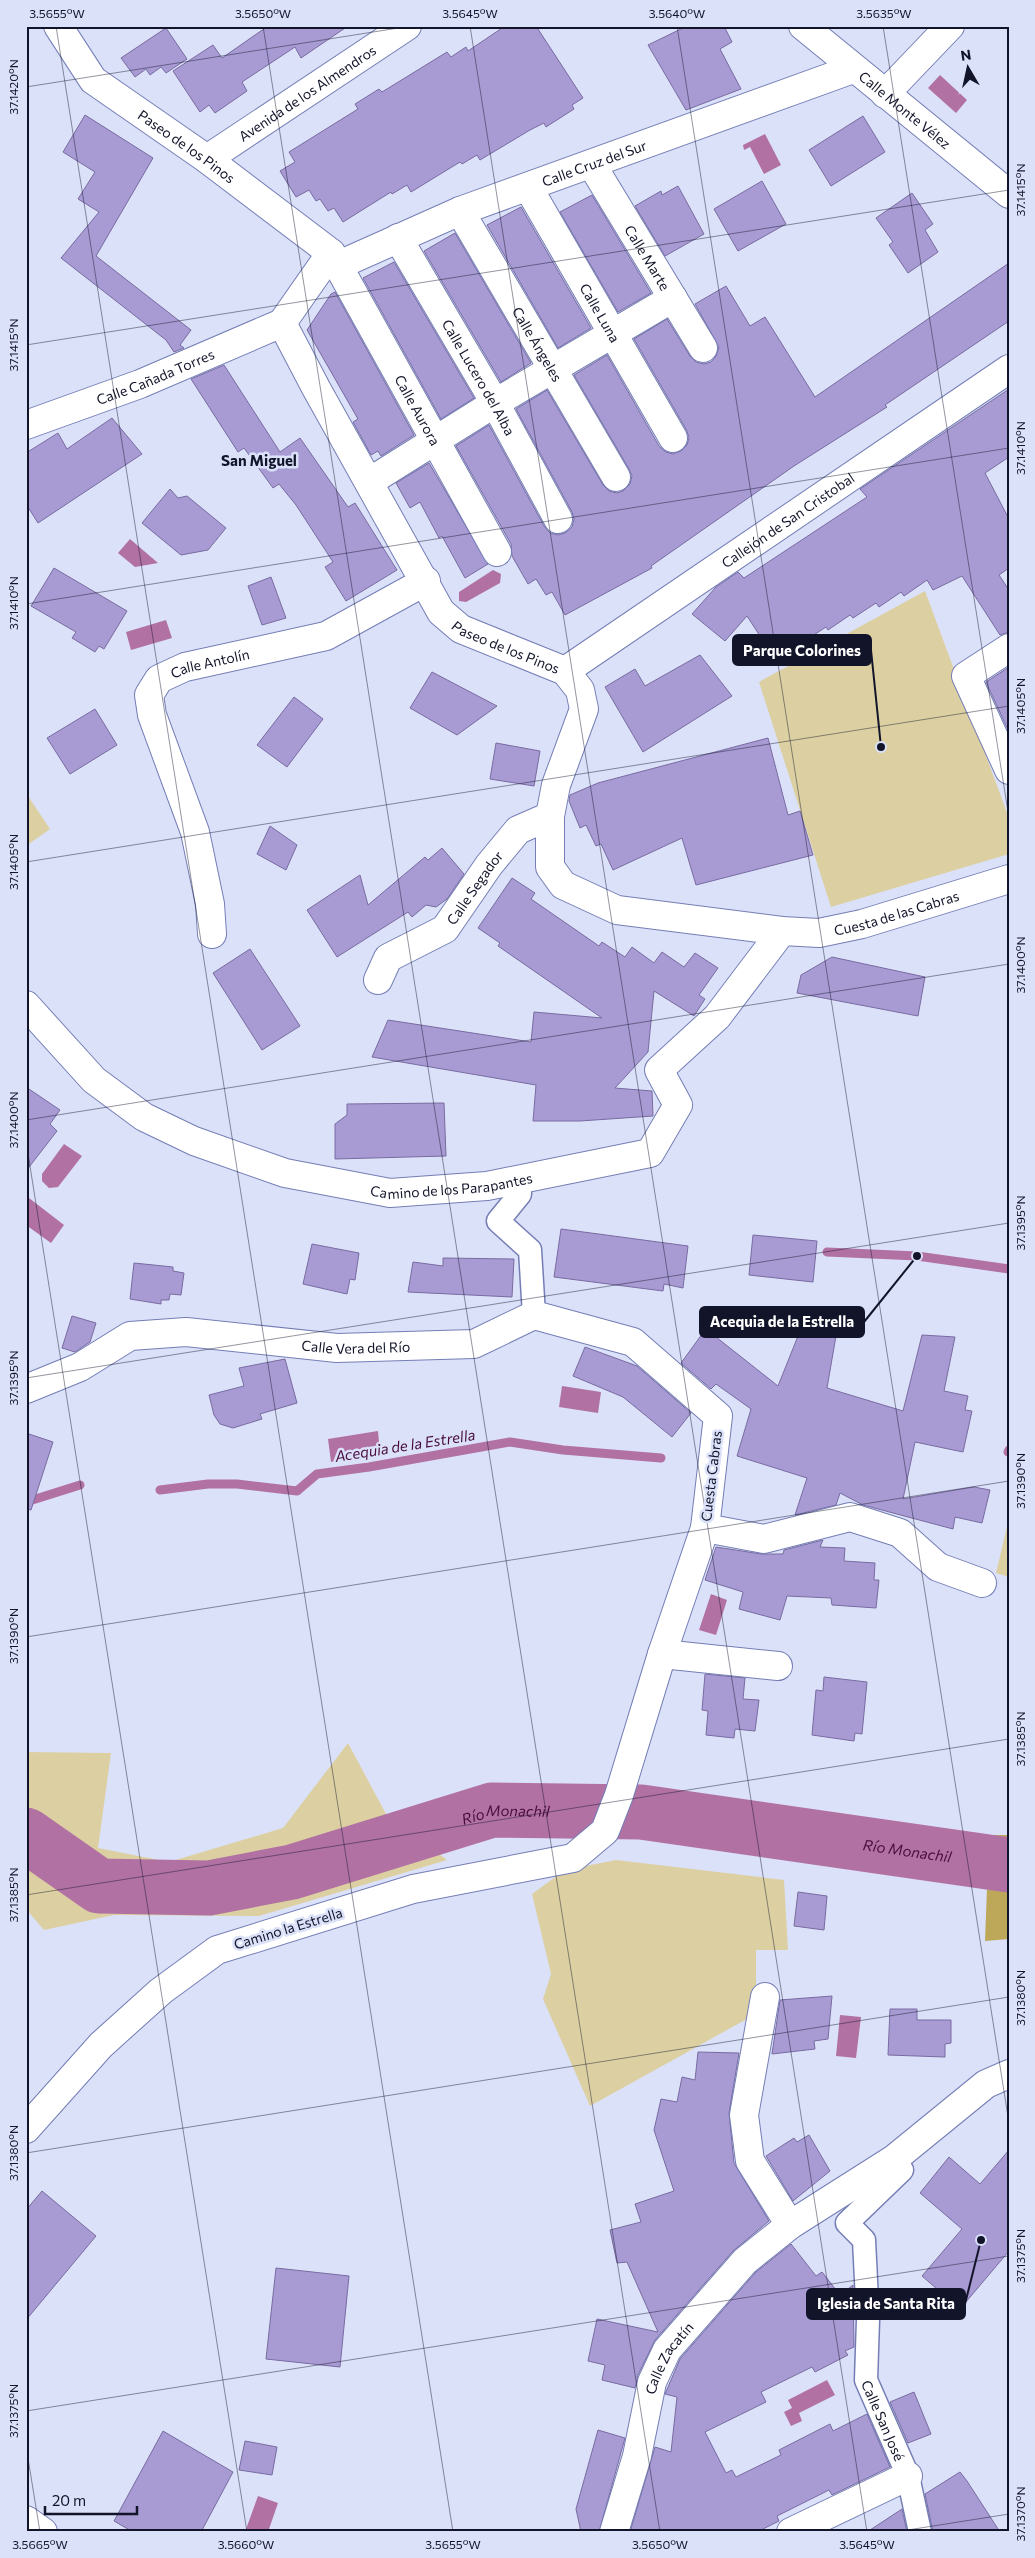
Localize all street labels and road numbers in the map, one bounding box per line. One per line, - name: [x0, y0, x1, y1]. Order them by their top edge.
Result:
- street label: Avenida de los Almendros: [235, 41, 379, 144]
- street label: Calle Monte Vélez: [856, 67, 955, 152]
- street label: Paseo de los Pinos: [135, 106, 239, 186]
- street label: Calle Cruz del Sur: [539, 136, 649, 189]
- street label: Calle Marte: [622, 222, 674, 293]
- street label: Calle Luna: [577, 280, 624, 345]
- street label: Calle Ángeles: [509, 303, 566, 384]
- street label: Calle Lucero del Alba: [439, 316, 519, 438]
- street label: Calle Cañada Torres: [94, 345, 217, 408]
- street label: Calle Aurora: [392, 372, 444, 448]
- street label: Callejón de San Cristobal: [718, 469, 857, 571]
- street label: Paseo de los Pinos: [449, 617, 562, 677]
- street label: Calle Antolín: [167, 645, 251, 681]
- street label: Calle Segador: [442, 847, 506, 928]
- street label: Cuesta de las Cabras: [832, 886, 961, 938]
- street label: Camino de los Parapantes: [369, 1169, 534, 1202]
- street label: Calle Vera del Río: [301, 1336, 410, 1357]
- street label: Cuesta Cabras: [697, 1430, 725, 1522]
- street label: Camino la Estrella: [232, 1903, 344, 1953]
- street label: Calle Zacatín: [641, 2318, 696, 2396]
- street label: Calle San José: [858, 2377, 909, 2463]

